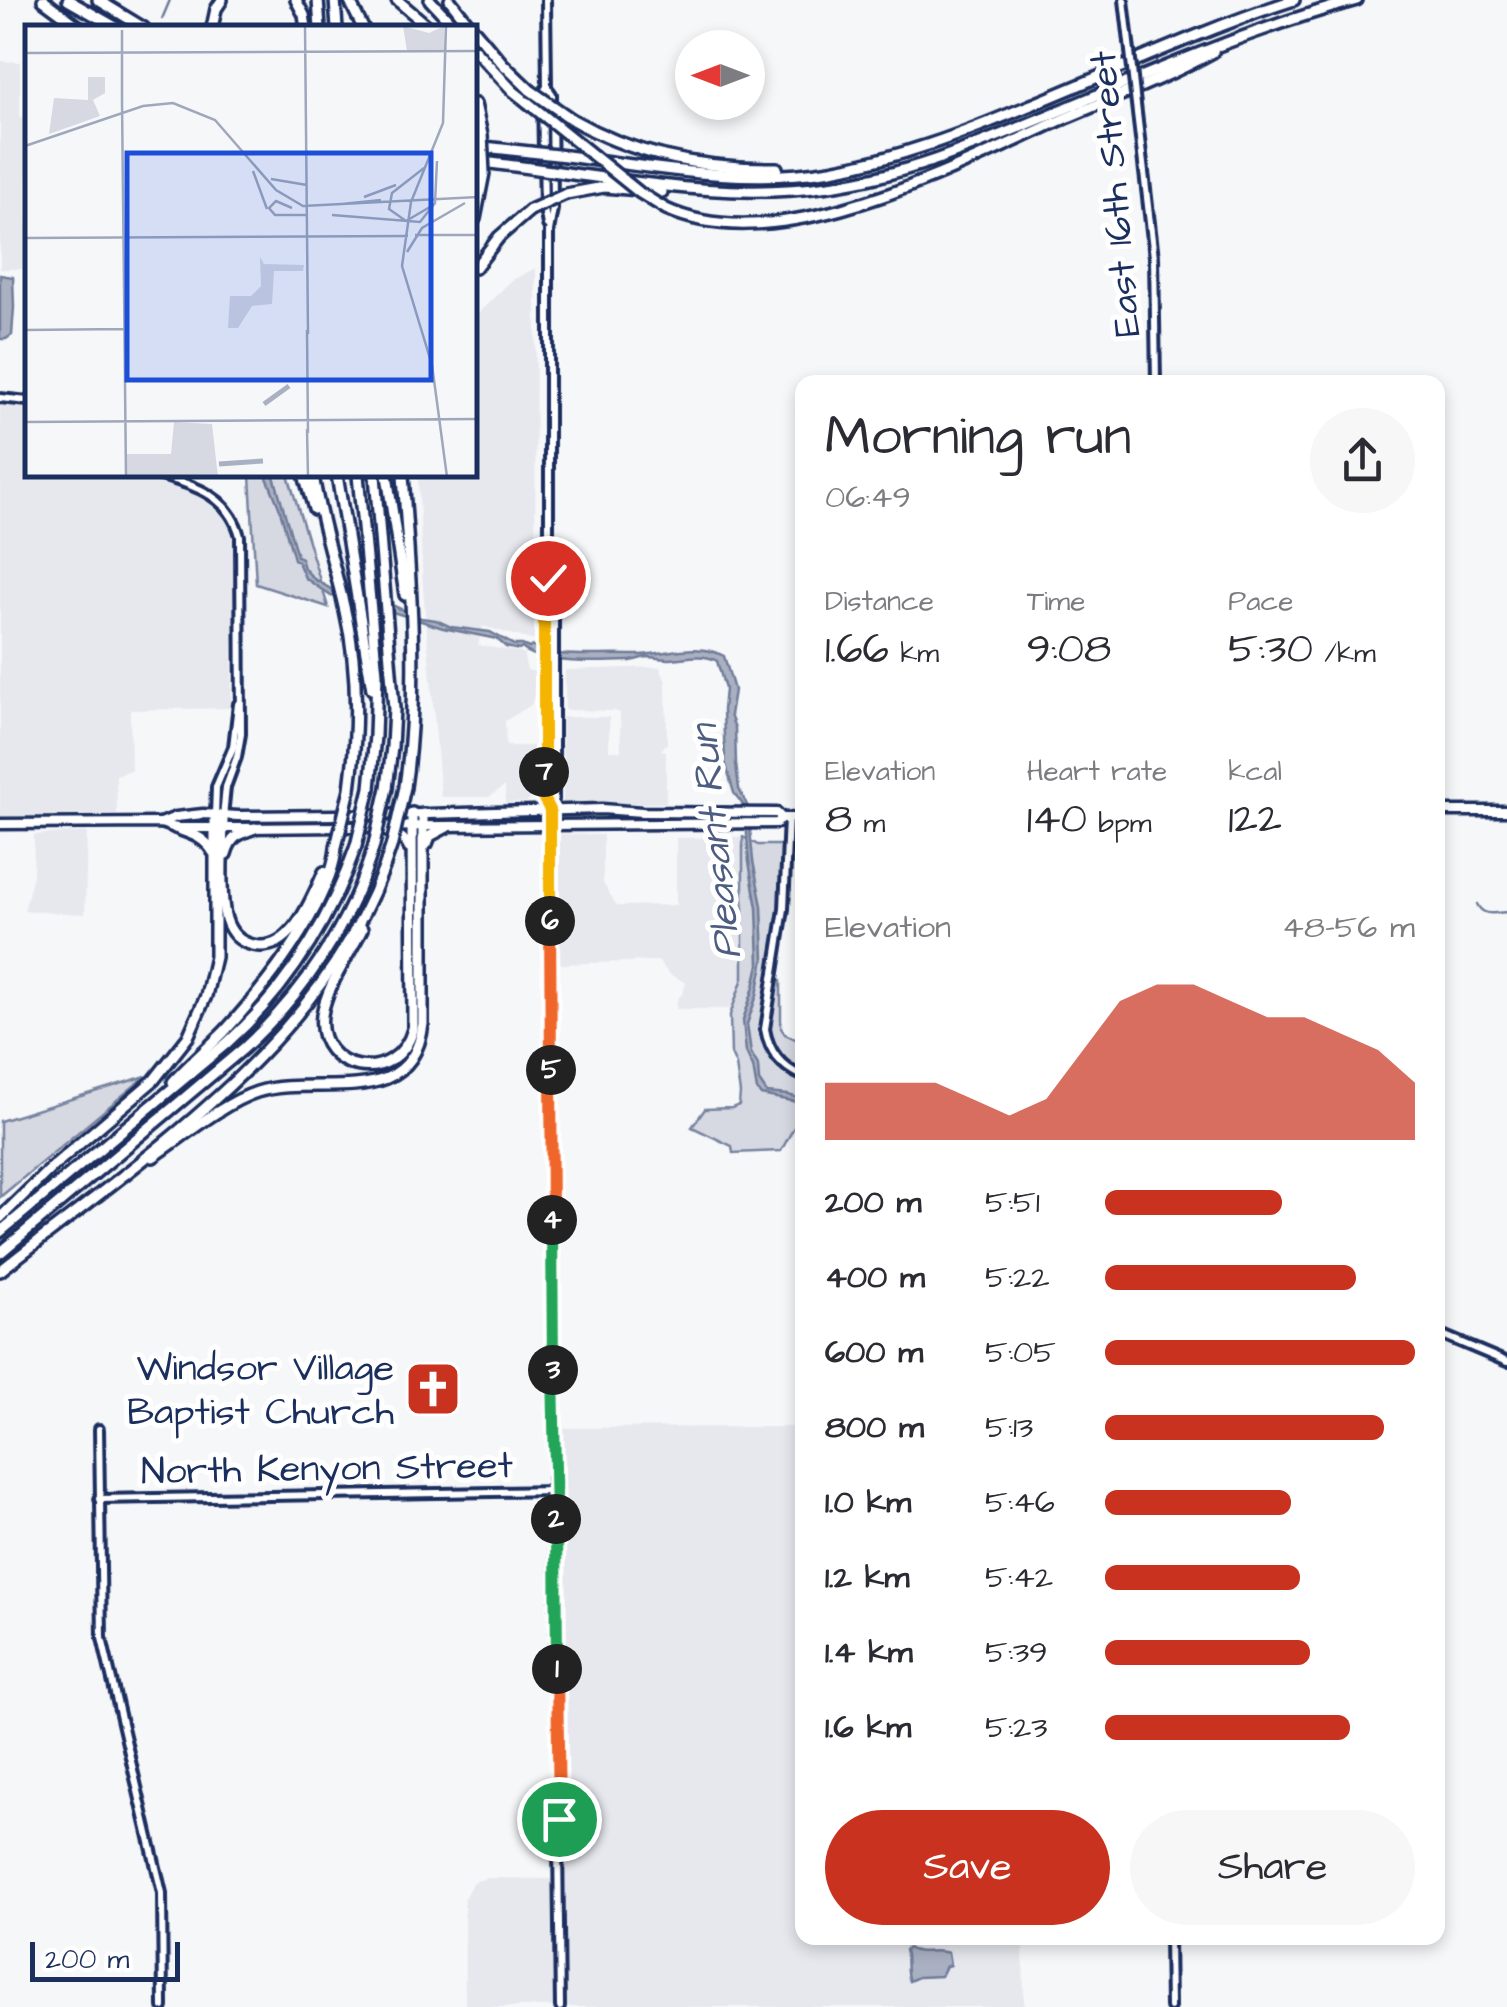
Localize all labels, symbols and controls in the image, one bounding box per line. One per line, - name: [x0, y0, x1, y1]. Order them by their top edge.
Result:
- inset map: [25, 25, 478, 478]
- north arrow: [675, 30, 765, 120]
- map controls: [675, 30, 765, 120]
- street label: East 16th Street: [1078, 49, 1154, 339]
- text: Morning run: [825, 399, 1131, 475]
- button: share: [1310, 408, 1415, 513]
- text: 06:49: [825, 475, 911, 520]
- pin: [506, 536, 591, 621]
- icon: check: [521, 551, 576, 606]
- text: Distance: [825, 582, 934, 621]
- text: Time: [1027, 582, 1085, 621]
- text: Pace: [1228, 582, 1293, 621]
- text: 1.66: [825, 621, 889, 679]
- text: 9:08: [1027, 621, 1111, 679]
- text: 5:30: [1228, 621, 1313, 679]
- text: km: [889, 634, 939, 673]
- text: /km: [1313, 634, 1376, 673]
- water label: Pleasant Run: [677, 719, 756, 962]
- pin: 7: [519, 747, 569, 797]
- text: 7: [535, 752, 553, 791]
- text: Elevation: [825, 752, 935, 791]
- text: Heart rate: [1027, 752, 1167, 791]
- text: kcal: [1228, 752, 1282, 791]
- text: 8: [825, 791, 852, 849]
- text: 140: [1027, 791, 1087, 849]
- text: 122: [1228, 791, 1282, 849]
- text: m: [852, 804, 885, 843]
- text: bpm: [1087, 804, 1151, 843]
- pin: 6: [525, 896, 575, 946]
- text: 6: [541, 901, 559, 940]
- text: Elevation: [825, 905, 951, 950]
- text: 48–56 m: [1282, 905, 1415, 950]
- pin: 5: [526, 1045, 576, 1095]
- text: 5: [541, 1050, 561, 1089]
- text: 200 m: [825, 1180, 921, 1225]
- text: 5:51: [985, 1180, 1040, 1225]
- pin: 4: [527, 1195, 577, 1245]
- text: 4: [542, 1200, 562, 1239]
- text: 400 m: [825, 1255, 925, 1300]
- text: 5:22: [985, 1255, 1050, 1300]
- text: 600 m: [825, 1330, 923, 1375]
- text: 5:05: [985, 1330, 1056, 1375]
- place label: Windsor Village Baptist Church: [127, 1343, 394, 1439]
- pin: 3: [528, 1345, 578, 1395]
- text: 3: [546, 1350, 560, 1389]
- church icon: Windsor Village Baptist Church: [403, 1359, 463, 1419]
- text: 800 m: [825, 1405, 924, 1450]
- text: 5:13: [985, 1405, 1033, 1450]
- street label: North Kenyon Street: [141, 1440, 513, 1499]
- text: 1.0 km: [825, 1480, 911, 1525]
- text: 5:46: [985, 1480, 1055, 1525]
- pin: 2: [531, 1494, 581, 1544]
- text: 2: [548, 1499, 564, 1538]
- text: 1.2 km: [825, 1555, 909, 1600]
- text: 5:42: [985, 1555, 1053, 1600]
- text: 1.4 km: [825, 1630, 913, 1675]
- text: 5:39: [985, 1630, 1048, 1675]
- pin: 1: [532, 1644, 582, 1694]
- text: 1: [555, 1649, 559, 1688]
- text: 1.6 km: [825, 1705, 911, 1750]
- text: 5:23: [985, 1705, 1048, 1750]
- pin: [517, 1777, 602, 1862]
- icon: arrive: [532, 1792, 587, 1847]
- button: Save: [825, 1810, 1110, 1925]
- button: Share: [1130, 1810, 1415, 1925]
- scale bar: [30, 1937, 180, 1982]
- text: 200 m: [45, 1940, 129, 1979]

